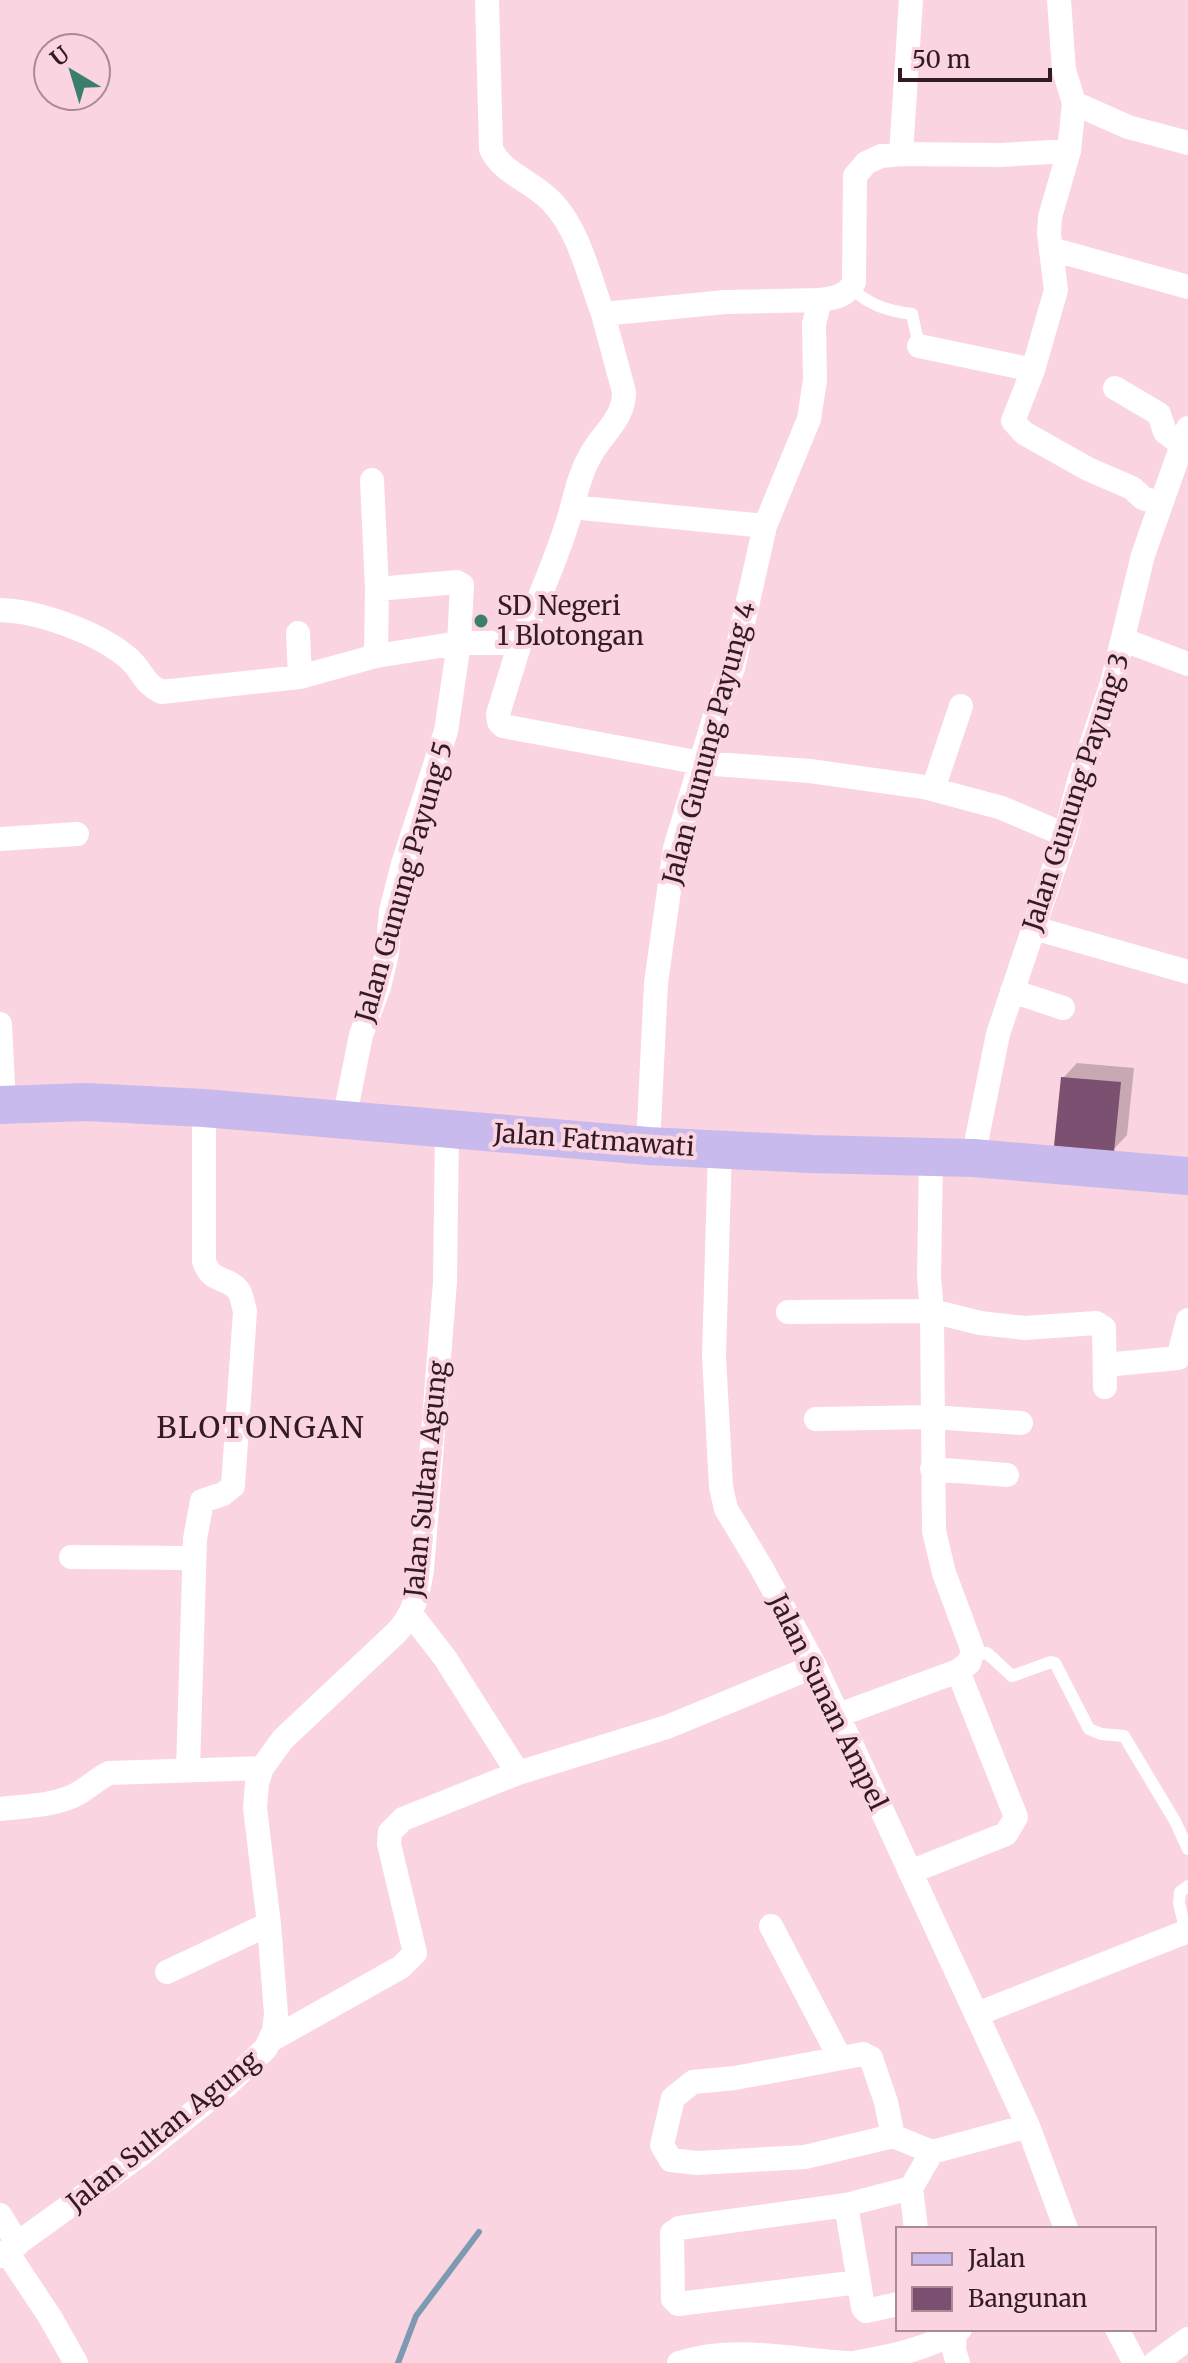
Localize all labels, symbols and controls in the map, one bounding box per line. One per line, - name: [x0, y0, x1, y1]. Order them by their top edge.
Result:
- north arrow: [32, 32, 112, 112]
- scale bar: [900, 32, 1050, 82]
- text: U: [45, 40, 75, 72]
- text: 50 m: [912, 44, 971, 75]
- place label: SD Negeri 1 Blotongan: [497, 589, 644, 652]
- street label: Jalan Gunung Payung 4: [655, 598, 762, 889]
- marker: SD Negeri 1 Blotongan: [472, 612, 490, 630]
- street label: Jalan Gunung Payung 3: [1015, 649, 1136, 936]
- street label: Jalan Gunung Payung 5: [347, 738, 459, 1027]
- street label: Jalan Fatmawati: [491, 1116, 696, 1163]
- street label: Jalan Sultan Agung: [397, 1359, 454, 1600]
- district label: BLOTONGAN: [156, 1408, 366, 1446]
- street label: Jalan Sunan Ampel: [761, 1587, 895, 1815]
- street label: Jalan Sultan Agung: [59, 2043, 266, 2219]
- legend: [896, 2227, 1156, 2331]
- text: Jalan: [967, 2243, 1026, 2274]
- text: Bangunan: [968, 2283, 1088, 2314]

